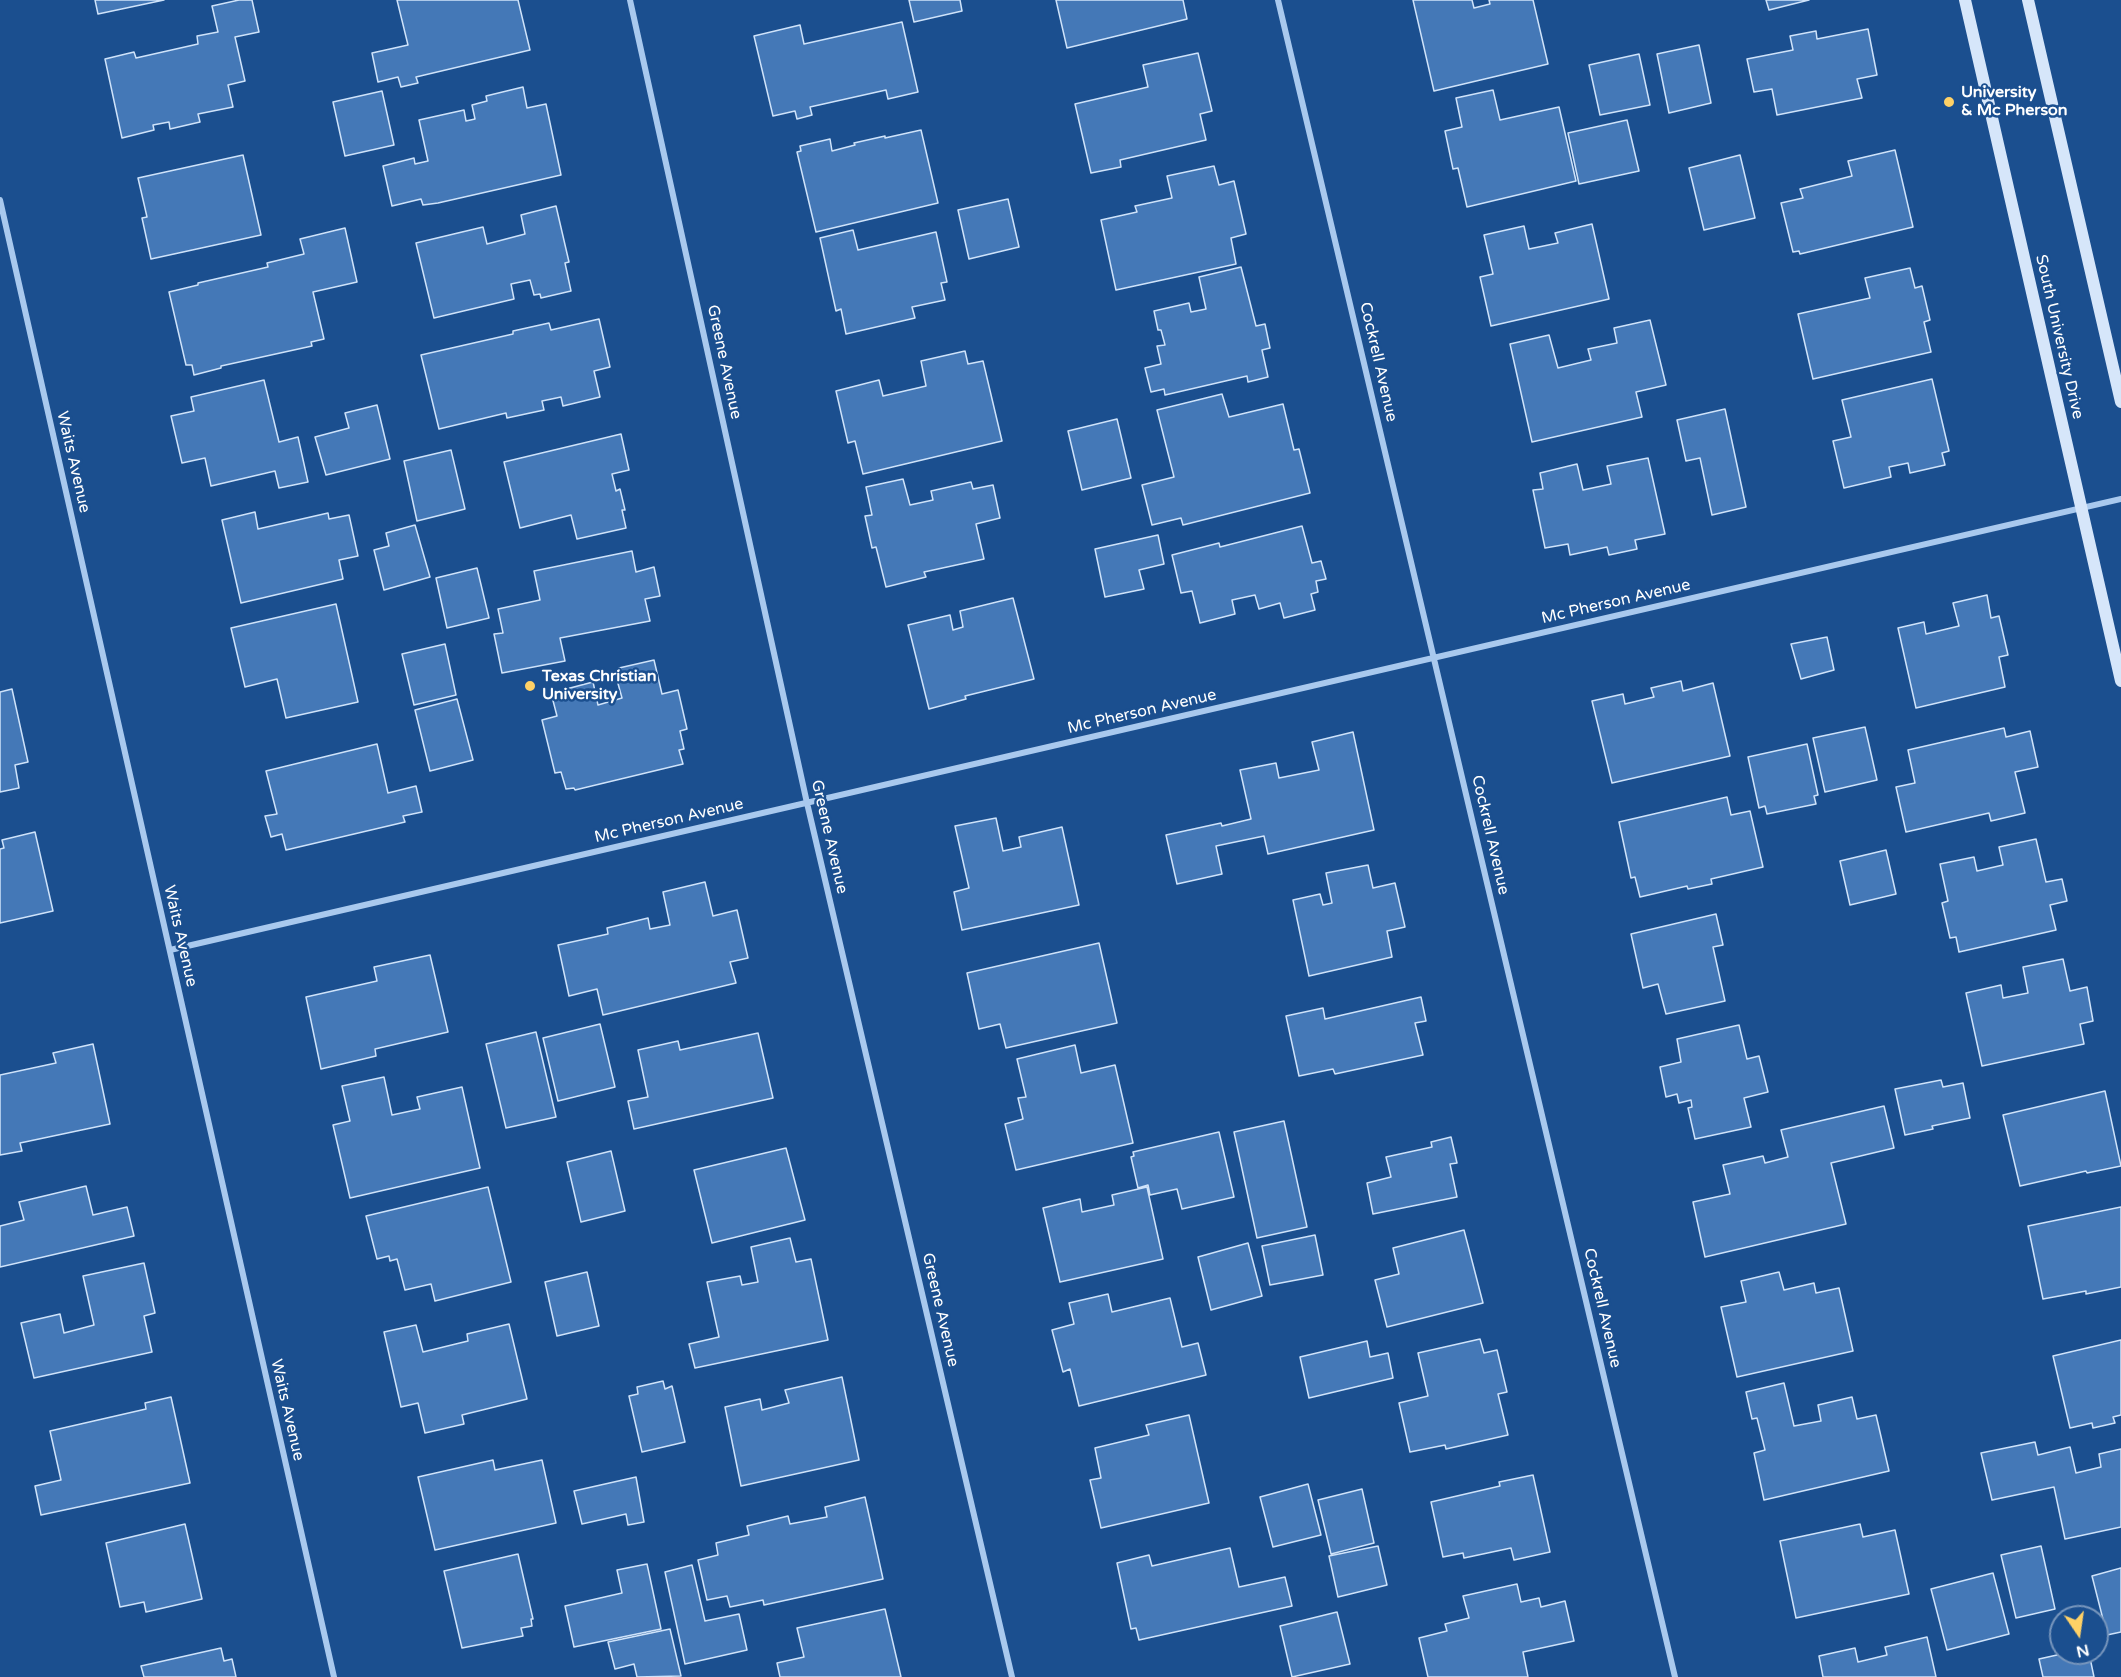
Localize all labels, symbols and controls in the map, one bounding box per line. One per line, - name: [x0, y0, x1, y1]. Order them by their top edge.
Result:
- place label: University & Mc Pherson: [1961, 83, 2068, 121]
- marker: University & Mc Pherson: [1942, 95, 1956, 109]
- street label: South University Drive: [2031, 253, 2087, 421]
- street label: Cockrell Avenue: [1355, 300, 1401, 424]
- street label: Greene Avenue: [703, 303, 745, 421]
- street label: Waits Avenue: [52, 409, 94, 515]
- street label: Mc Pherson Avenue: [1540, 576, 1692, 628]
- place label: Texas Christian University: [542, 667, 657, 705]
- marker: Texas Christian University: [523, 679, 537, 693]
- street label: Mc Pherson Avenue: [1066, 686, 1218, 738]
- street label: Cockrell Avenue: [1467, 773, 1513, 897]
- street label: Greene Avenue: [807, 778, 851, 896]
- street label: Mc Pherson Avenue: [593, 795, 745, 847]
- street label: Waits Avenue: [159, 883, 201, 989]
- street label: Cockrell Avenue: [1579, 1246, 1625, 1370]
- street label: Greene Avenue: [918, 1251, 962, 1369]
- street label: Waits Avenue: [266, 1357, 308, 1463]
- north arrow: [2049, 1605, 2109, 1665]
- text: N: [2074, 1639, 2091, 1662]

